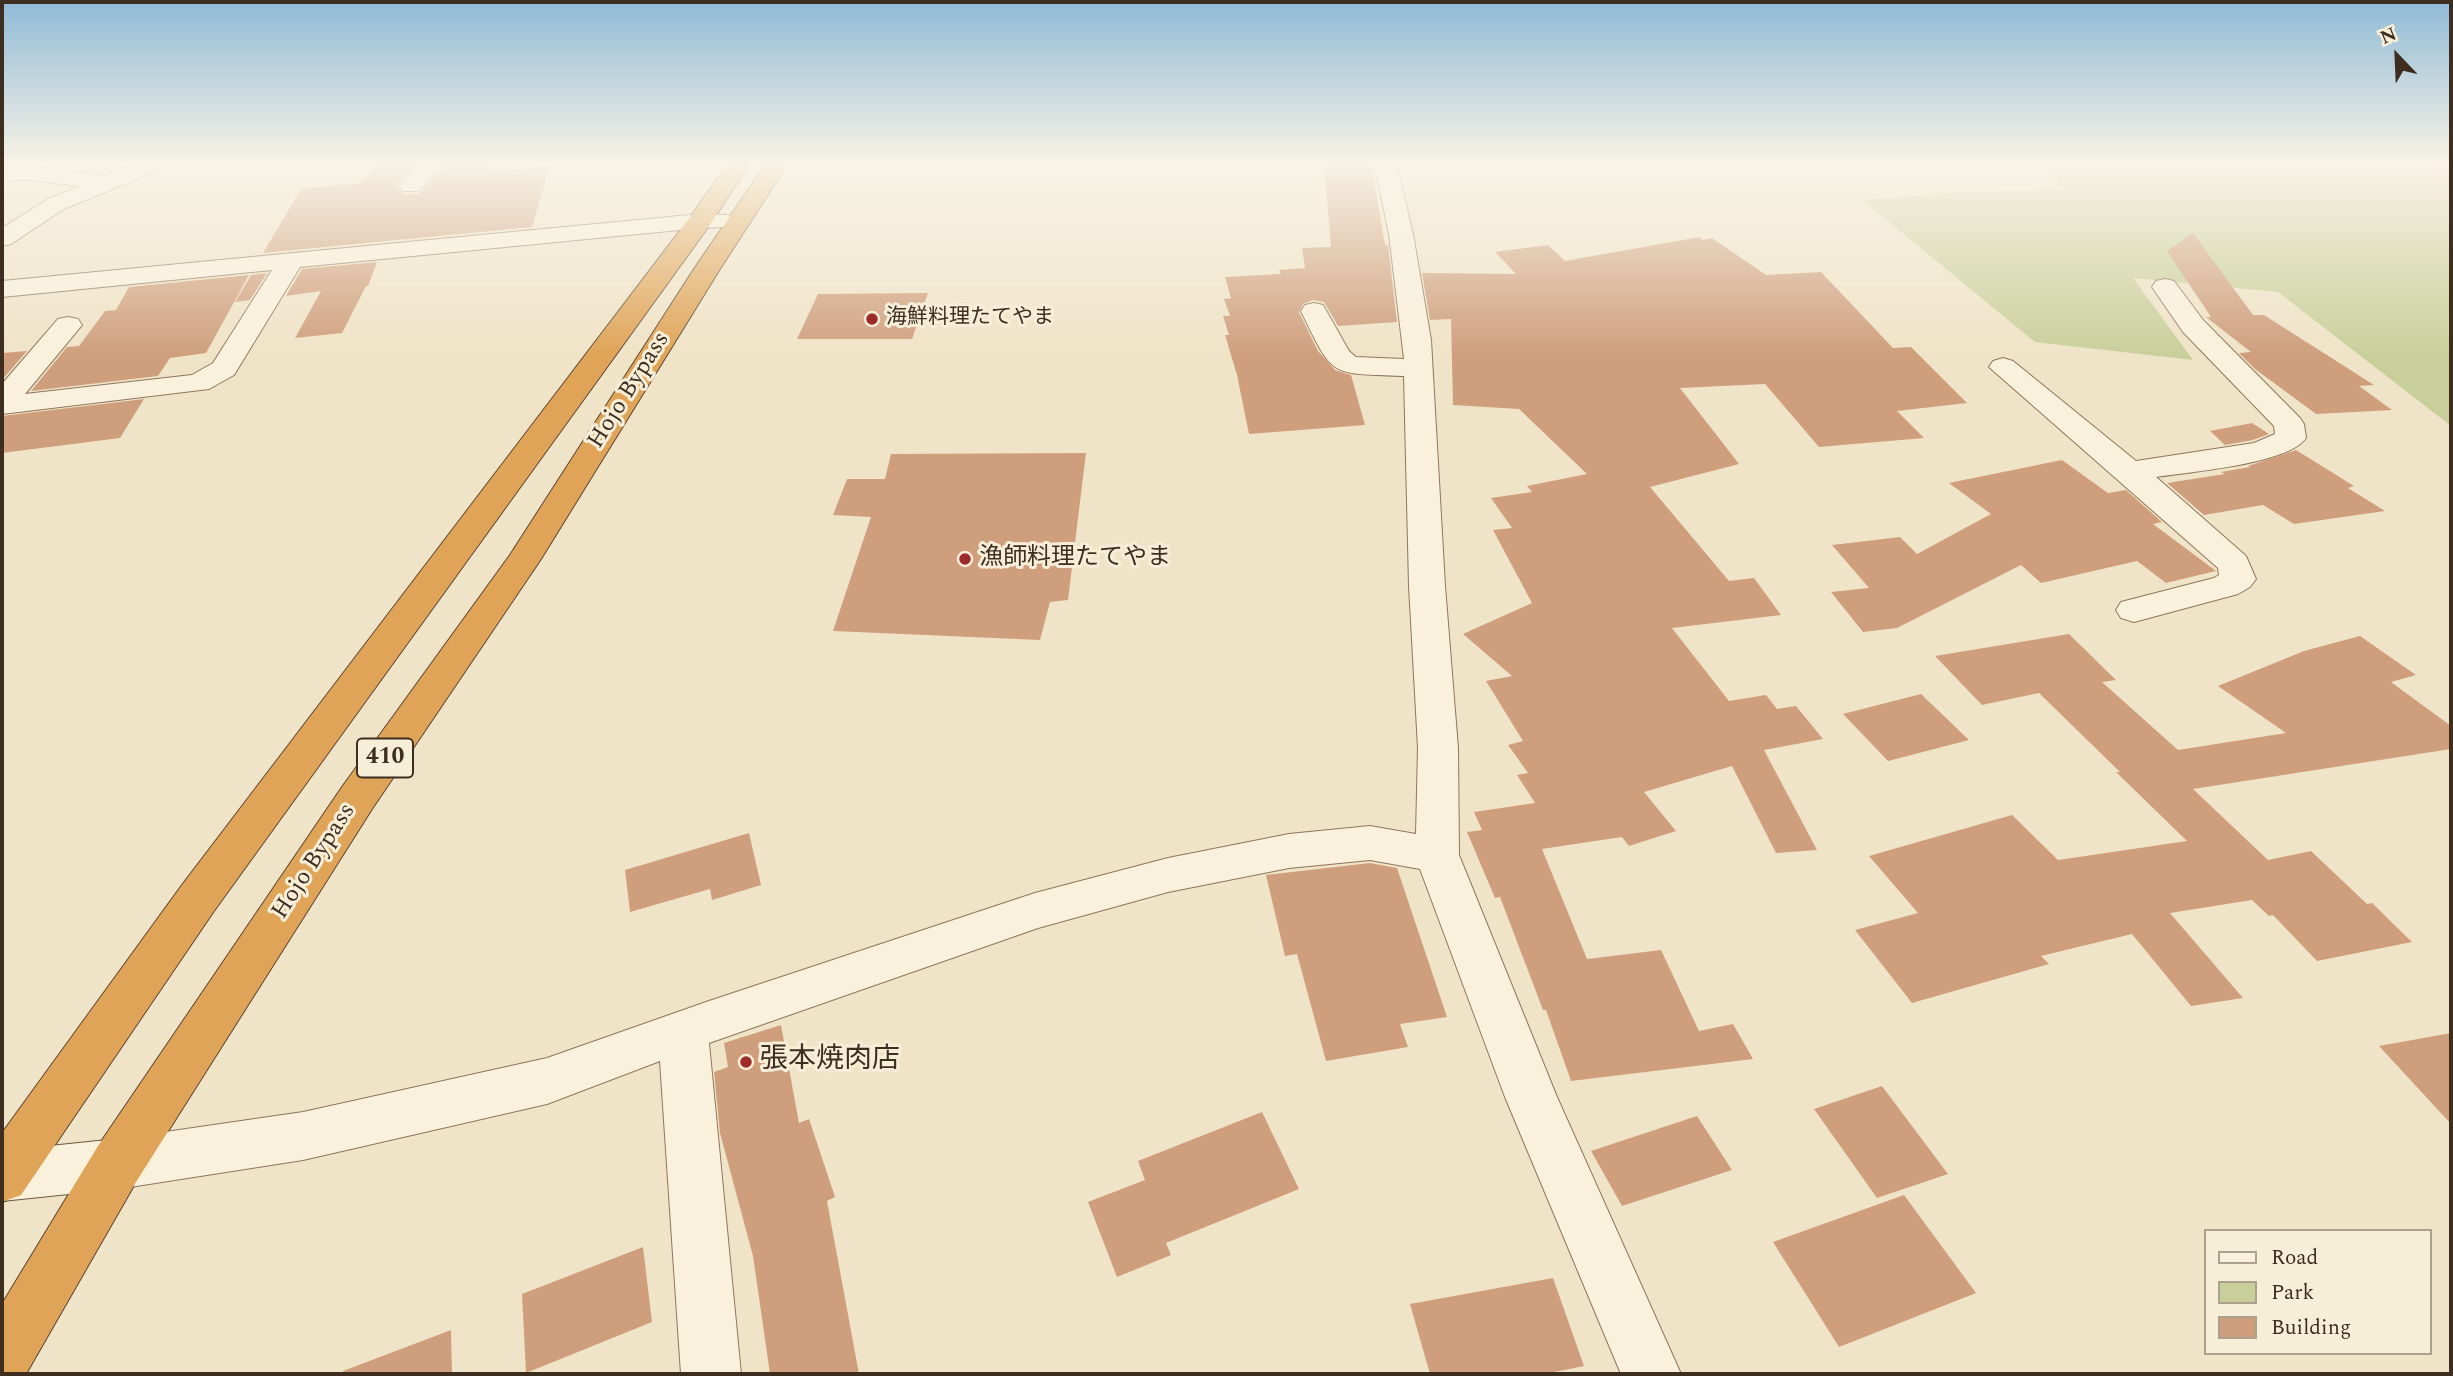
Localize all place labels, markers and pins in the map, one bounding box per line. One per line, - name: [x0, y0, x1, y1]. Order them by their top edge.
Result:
- place label: 海鮮料理たてやま: [886, 306, 1054, 332]
- marker: 海鮮料理たてやま: [864, 311, 880, 327]
- place label: 漁師料理たてやま: [979, 545, 1171, 573]
- marker: 漁師料理たてやま: [957, 551, 973, 567]
- place label: 張本焼肉店: [760, 1045, 900, 1079]
- marker: 張本焼肉店: [738, 1054, 754, 1070]

